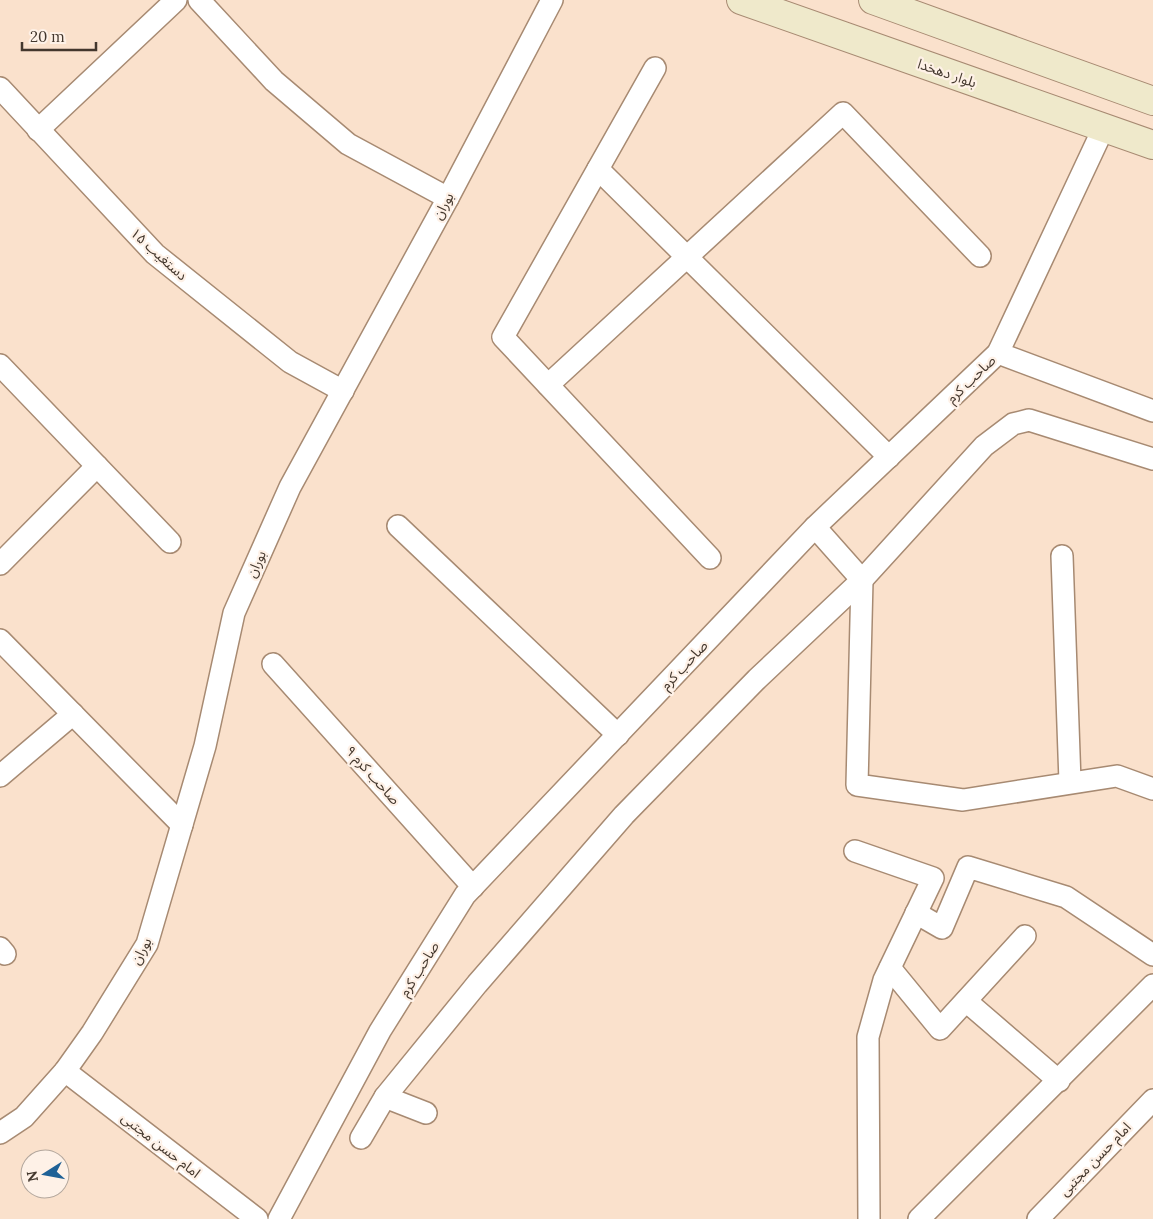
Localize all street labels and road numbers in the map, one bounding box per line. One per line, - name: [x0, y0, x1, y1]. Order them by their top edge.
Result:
- street label: بلوار دهخدا: [915, 55, 979, 92]
- street label: بوران: [428, 189, 458, 223]
- street label: دستغیب ۱۵: [127, 224, 191, 284]
- street label: صاحب کرم: [943, 351, 1001, 408]
- street label: بوران: [242, 547, 270, 580]
- street label: صاحب کرم: [656, 636, 713, 695]
- street label: صاحب کرم ۹: [340, 742, 404, 810]
- street label: بوران: [126, 934, 156, 968]
- street label: صاحب کرم: [395, 938, 445, 1001]
- street label: امام حسن مجتبی: [116, 1108, 204, 1183]
- street label: امام حسن مجتبی: [1055, 1118, 1136, 1201]

